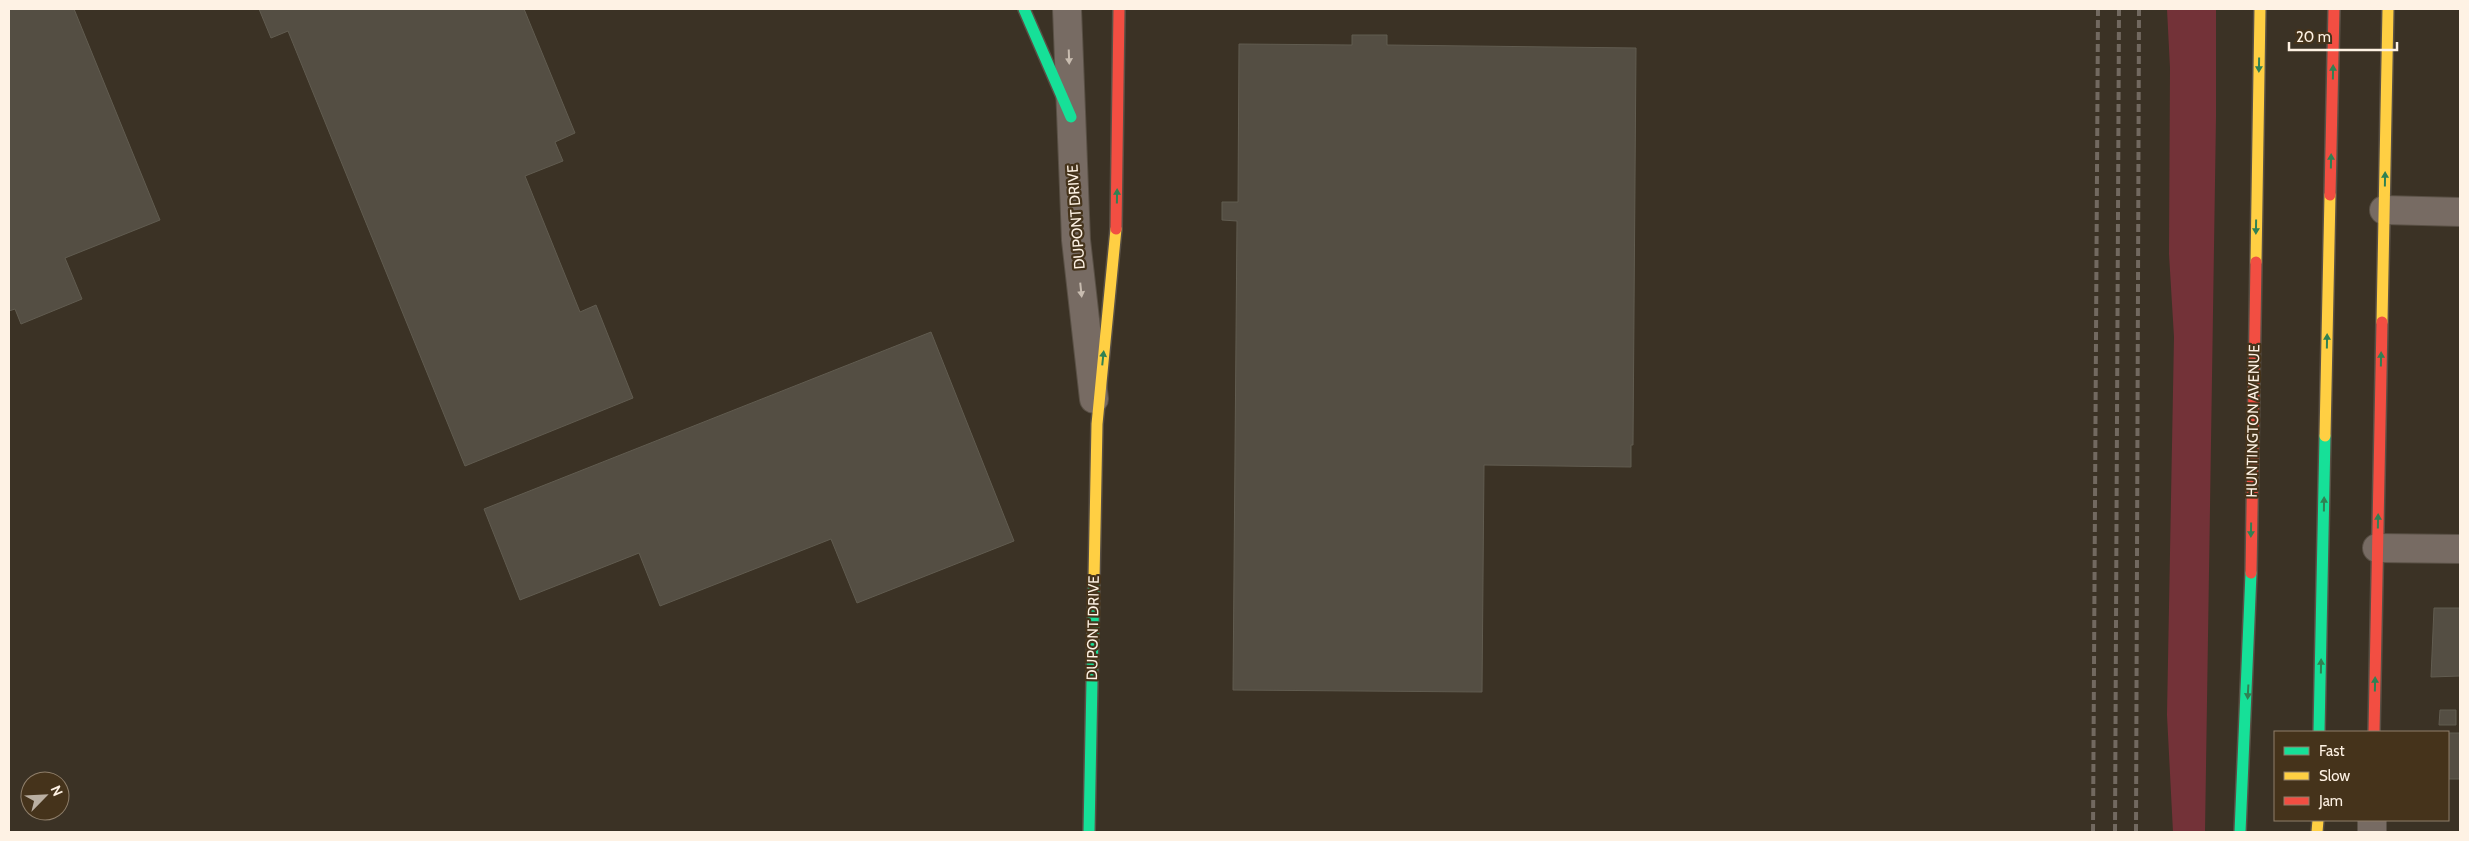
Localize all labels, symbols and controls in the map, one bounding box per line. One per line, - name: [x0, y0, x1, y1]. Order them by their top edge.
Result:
- scale bar: [2289, 20, 2396, 52]
- text: 20 m: [2296, 28, 2331, 46]
- one-way arrow: [1065, 50, 1073, 66]
- one-way arrow: [2255, 57, 2263, 73]
- one-way arrow: [2329, 64, 2337, 80]
- one-way arrow: [2327, 153, 2335, 169]
- street label: DUPONT DRIVE: [1063, 164, 1089, 270]
- one-way arrow: [2381, 170, 2389, 186]
- one-way arrow: [1113, 188, 1121, 204]
- one-way arrow: [2252, 219, 2260, 235]
- one-way arrow: [1077, 282, 1085, 298]
- one-way arrow: [2323, 333, 2331, 349]
- street label: HUNTINGTON AVENUE: [2243, 344, 2263, 498]
- one-way arrow: [1099, 350, 1107, 366]
- one-way arrow: [2378, 350, 2386, 366]
- one-way arrow: [2320, 495, 2328, 511]
- one-way arrow: [2374, 513, 2382, 529]
- one-way arrow: [2247, 522, 2255, 538]
- street label: DUPONT DRIVE: [1083, 575, 1103, 681]
- one-way arrow: [2317, 658, 2325, 674]
- one-way arrow: [2371, 675, 2379, 691]
- one-way arrow: [2243, 684, 2251, 700]
- legend: [2274, 731, 2449, 821]
- text: Fast: [2319, 742, 2344, 760]
- text: Slow: [2319, 767, 2350, 785]
- north arrow: [20, 771, 70, 821]
- text: N: [47, 783, 67, 799]
- text: Jam: [2318, 792, 2343, 810]

